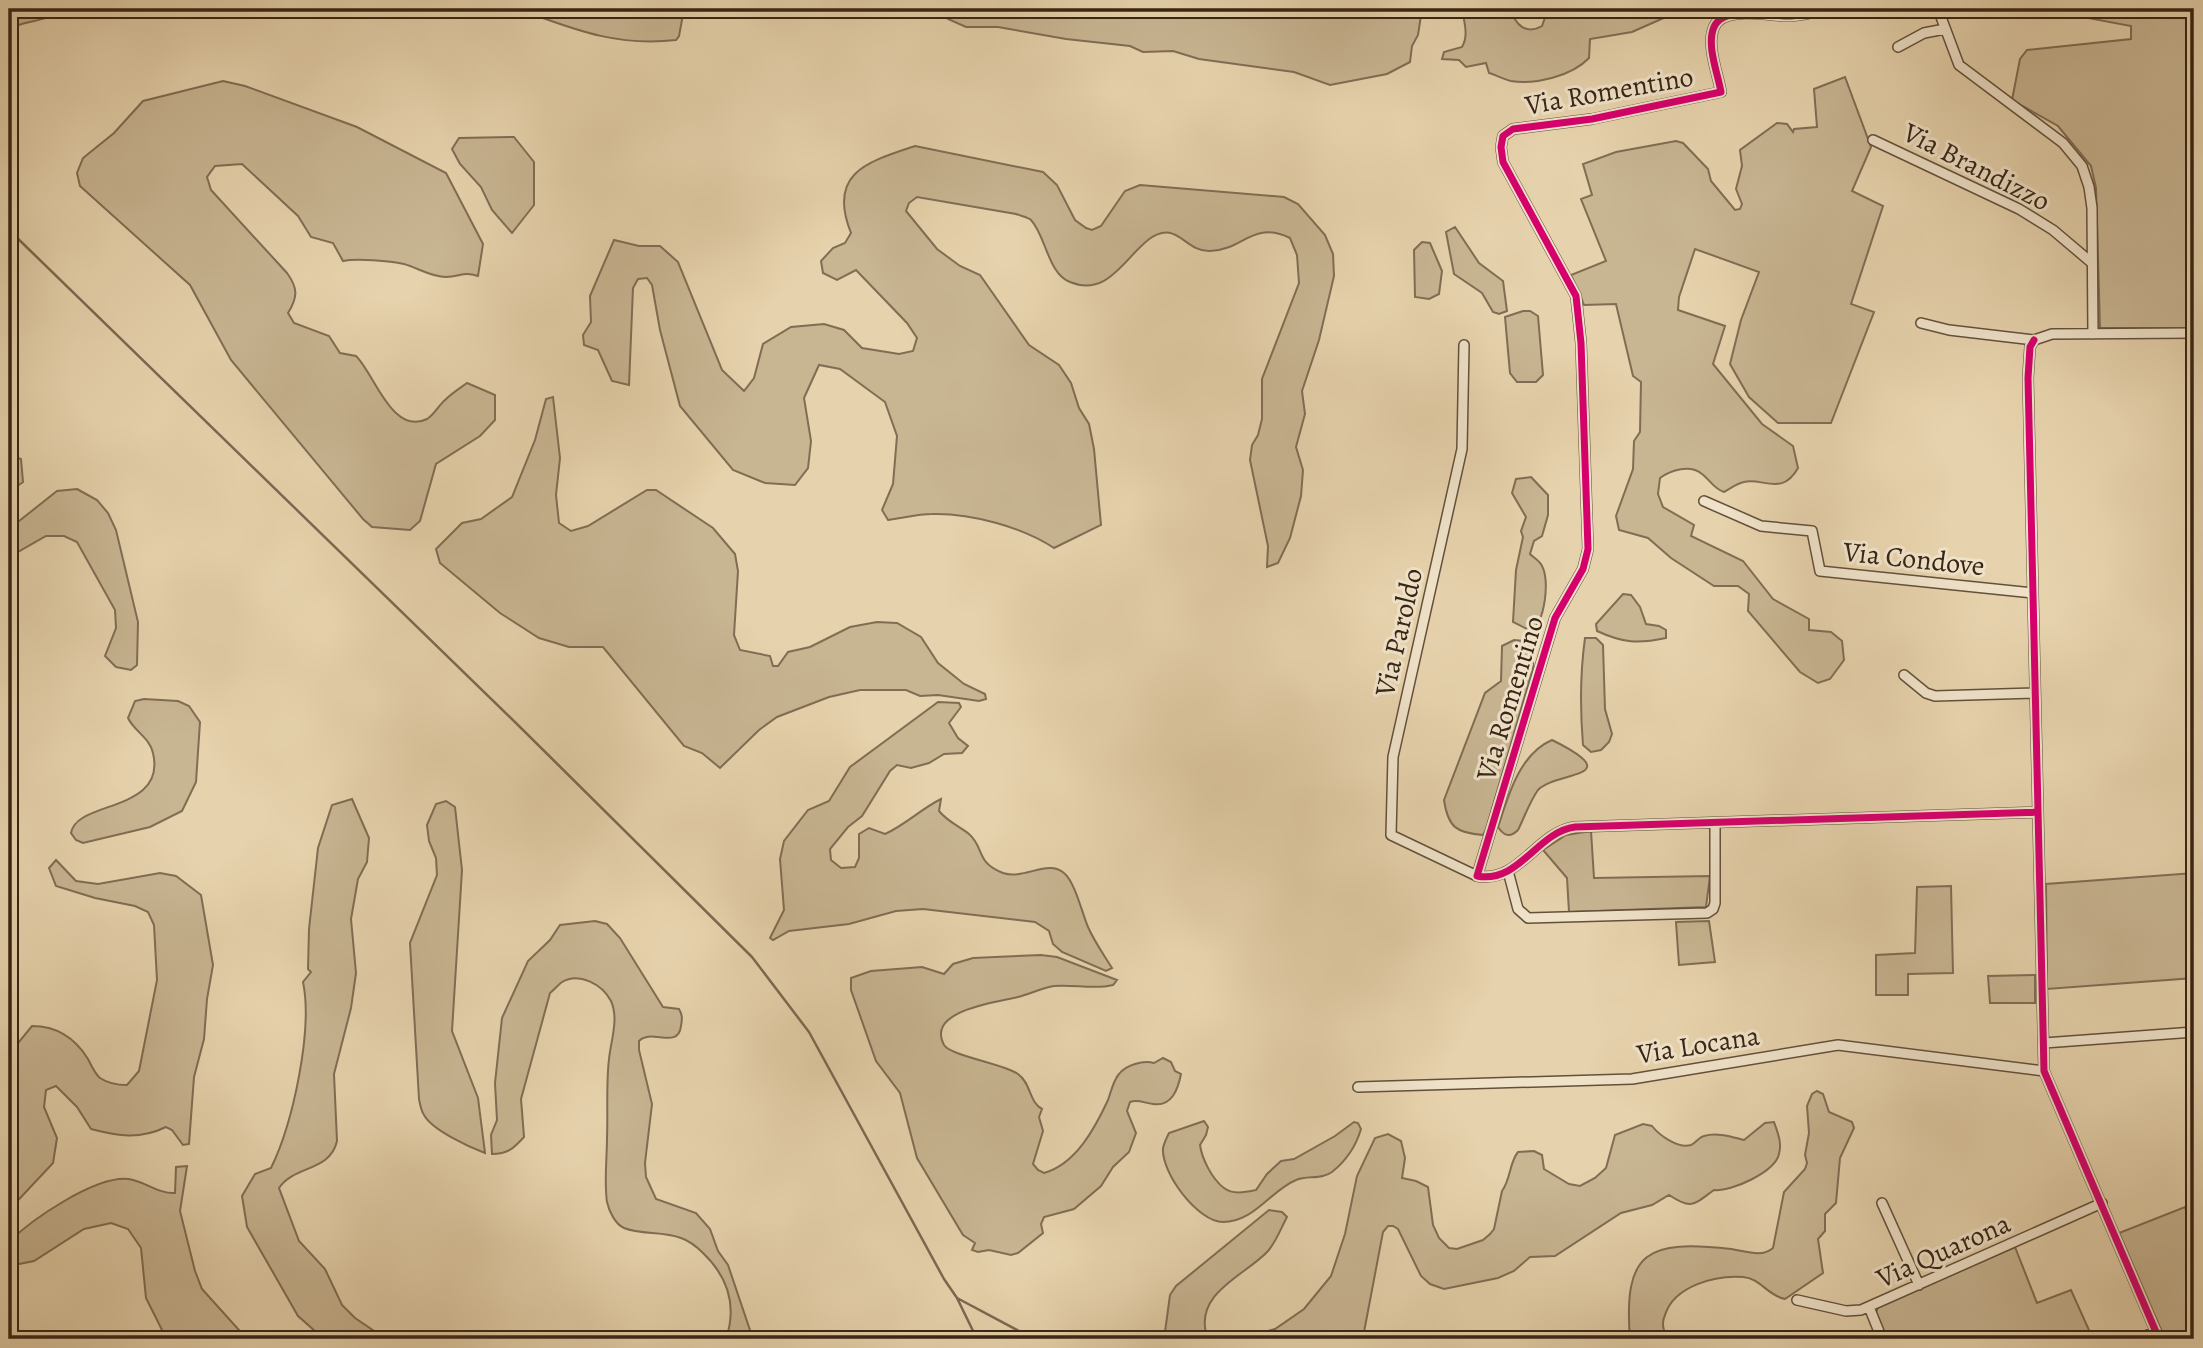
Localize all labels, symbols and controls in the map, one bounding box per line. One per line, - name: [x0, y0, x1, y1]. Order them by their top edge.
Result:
- street label: Via Romentino: [1521, 57, 1696, 125]
- street label: Via Brandizzo: [1896, 113, 2057, 220]
- street label: Via Condove: [1840, 533, 1986, 585]
- street label: Via Paroldo: [1366, 564, 1432, 701]
- street label: Via Romentino: [1467, 611, 1553, 786]
- street label: Via Locana: [1633, 1017, 1762, 1074]
- street label: Via Quarona: [1869, 1204, 2016, 1298]

